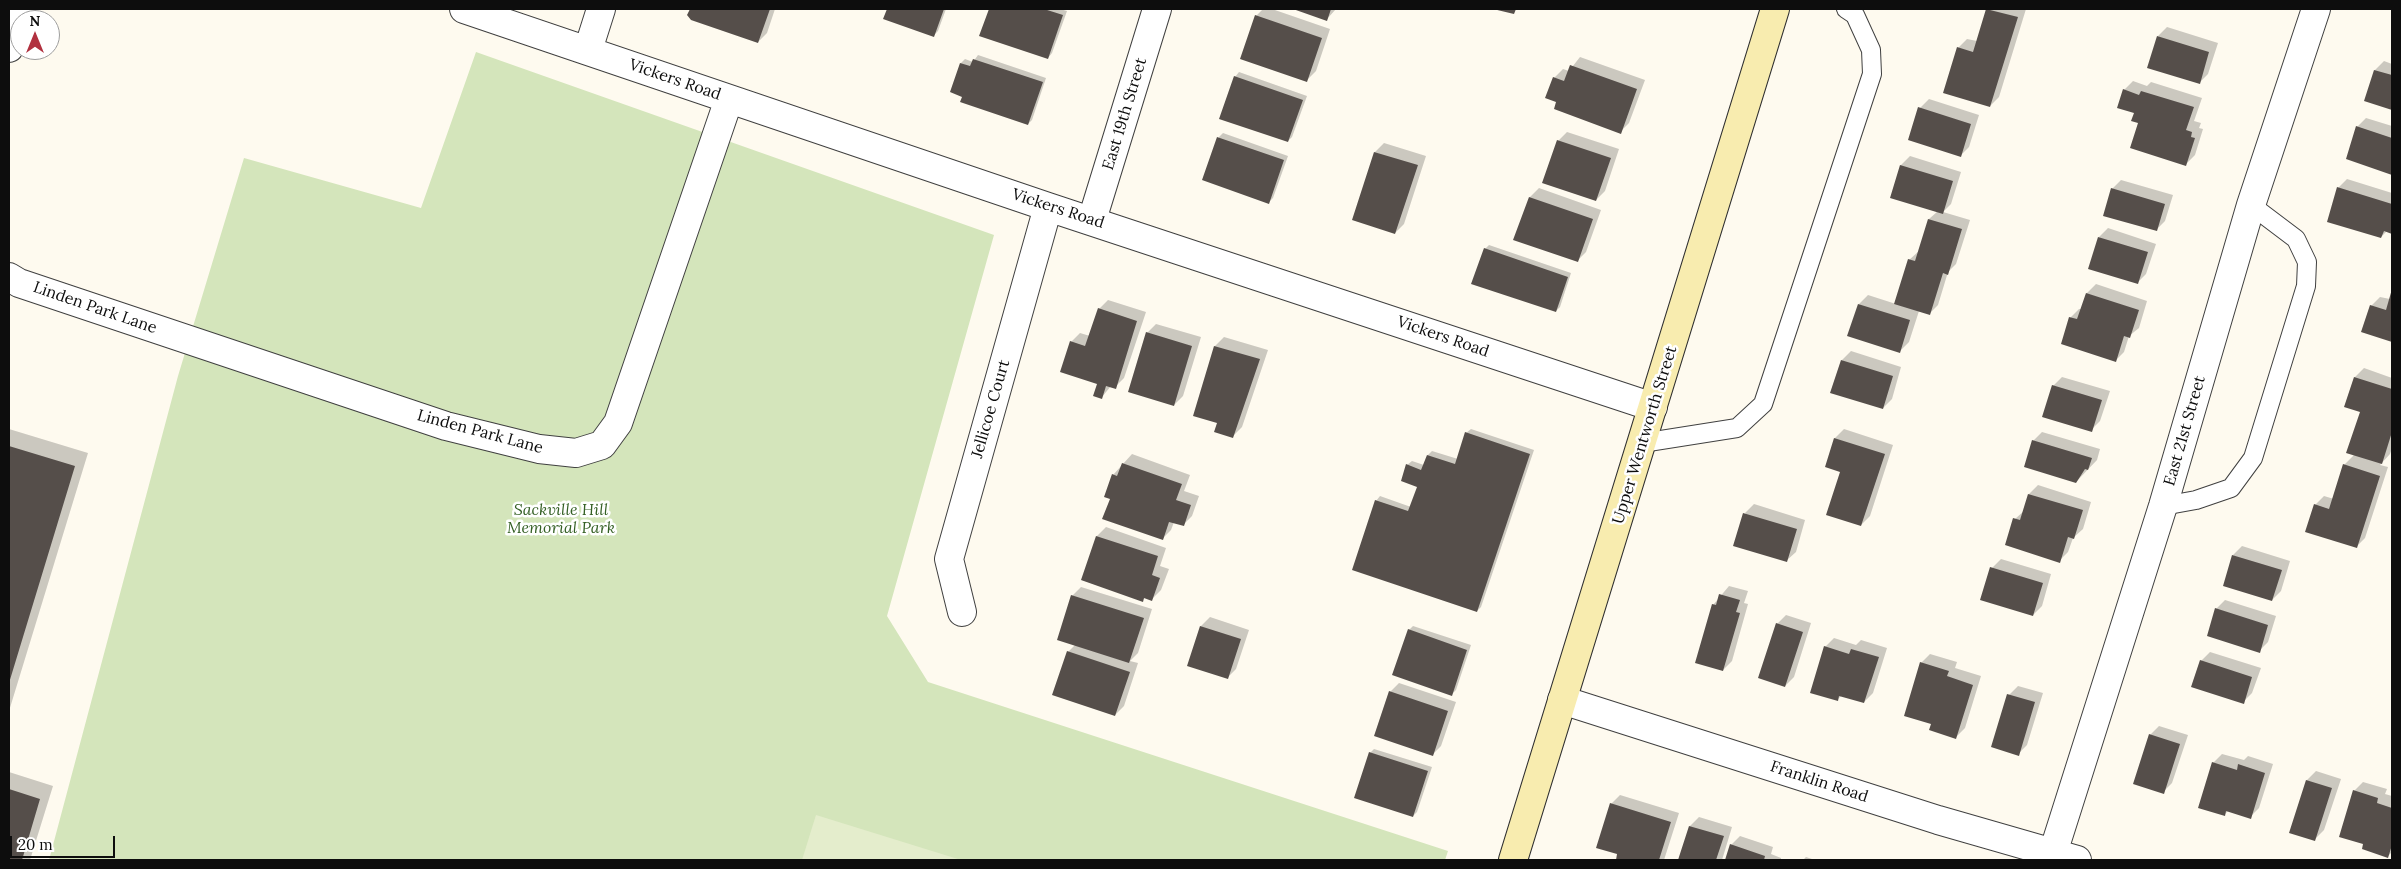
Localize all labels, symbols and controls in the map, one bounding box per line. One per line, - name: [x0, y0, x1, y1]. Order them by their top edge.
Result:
- north arrow: [10, 10, 60, 60]
- text: N: [30, 12, 40, 30]
- street label: Vickers Road: [626, 55, 724, 105]
- street label: East 19th Street: [1099, 56, 1151, 172]
- street label: Vickers Road: [1009, 185, 1107, 233]
- street label: Linden Park Lane: [31, 278, 159, 338]
- street label: Vickers Road: [1394, 312, 1492, 362]
- street label: Upper Wentworth Street: [1609, 344, 1681, 526]
- street label: Jellicoe Court: [968, 358, 1014, 460]
- street label: East 21st Street: [2160, 374, 2210, 488]
- street label: Linden Park Lane: [415, 406, 545, 458]
- park label: Sackville Hill Memorial Park: [507, 500, 615, 538]
- street label: Franklin Road: [1768, 757, 1870, 807]
- scale bar: [12, 826, 118, 858]
- text: 20 m: [18, 835, 53, 854]

